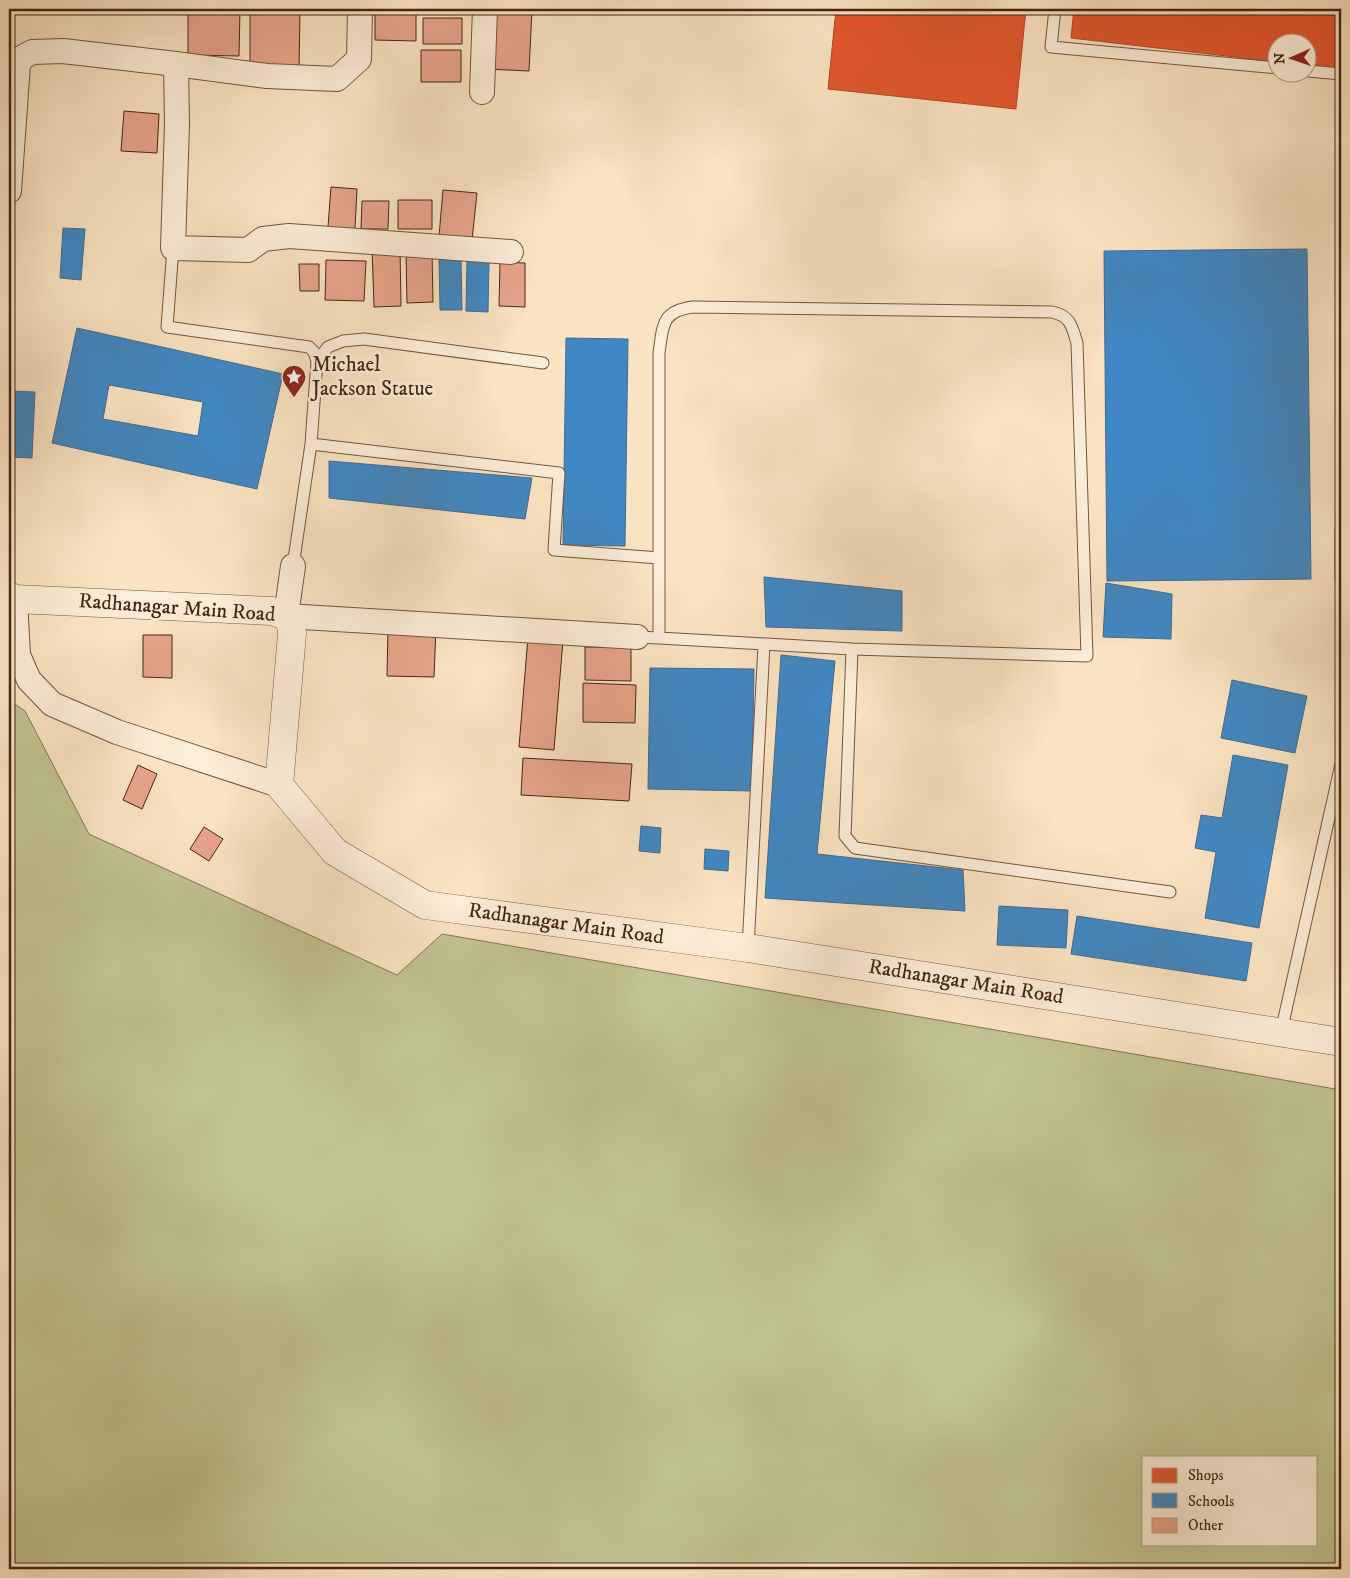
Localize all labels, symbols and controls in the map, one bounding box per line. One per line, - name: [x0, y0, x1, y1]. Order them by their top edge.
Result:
- north arrow: [1268, 32, 1318, 82]
- text: N: [1271, 52, 1289, 64]
- place label: Michael Jackson Statue: [310, 352, 434, 402]
- place icon: Michael Jackson Statue: [281, 364, 307, 398]
- street label: Radhanagar Main Road: [78, 588, 277, 628]
- street label: Radhanagar Main Road: [467, 897, 666, 951]
- street label: Radhanagar Main Road: [867, 954, 1066, 1010]
- legend: [1142, 1456, 1318, 1546]
- text: Shops: [1188, 1466, 1224, 1485]
- text: Schools: [1188, 1492, 1234, 1511]
- text: Other: [1188, 1516, 1223, 1535]

